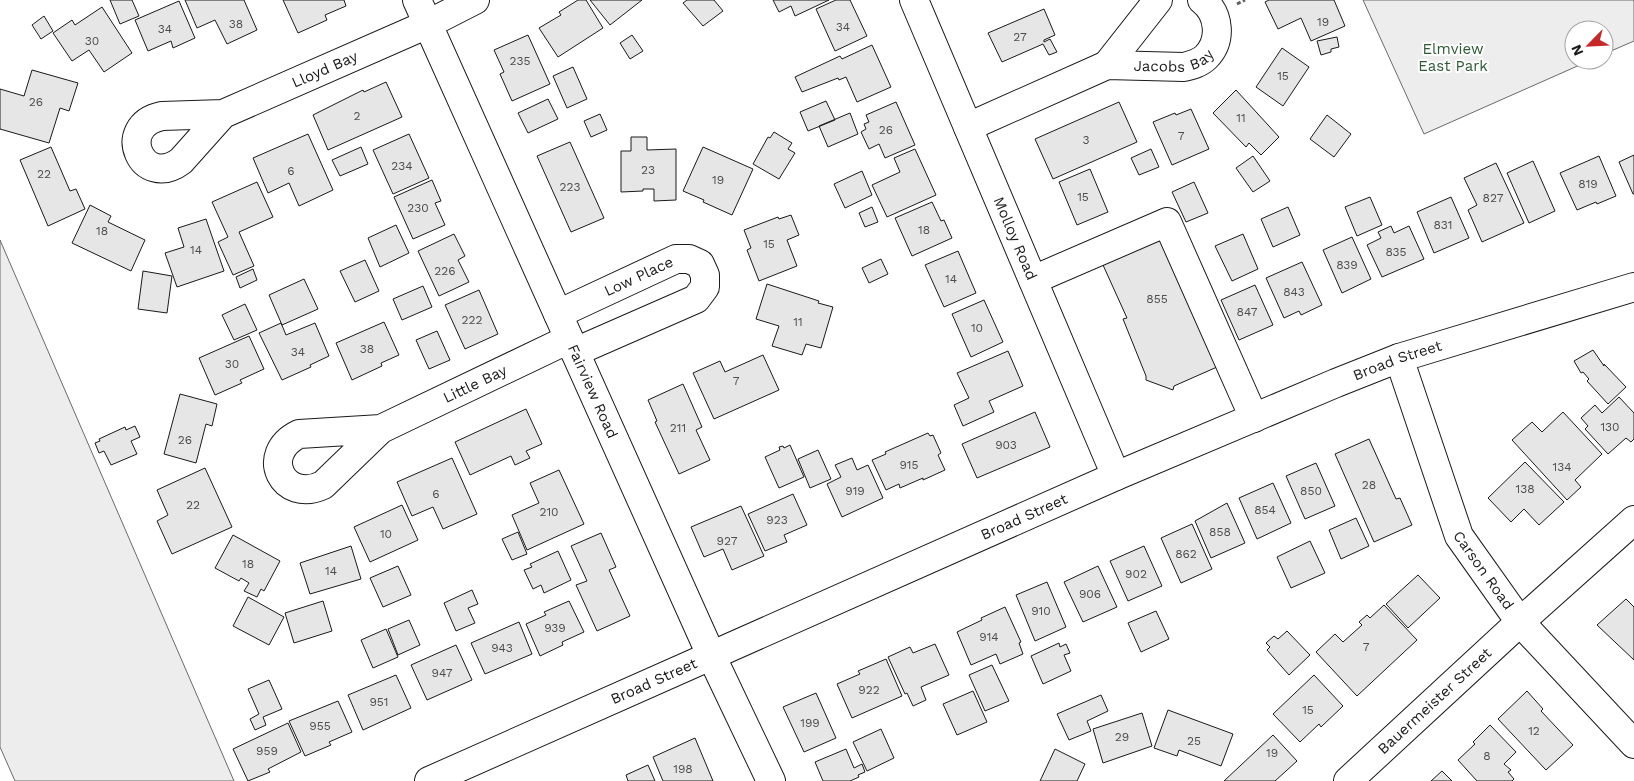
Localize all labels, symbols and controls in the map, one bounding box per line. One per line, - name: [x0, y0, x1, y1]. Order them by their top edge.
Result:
- house number: 19: [1317, 15, 1329, 29]
- house number: 38: [229, 17, 243, 31]
- house number: 34: [836, 20, 850, 34]
- north arrow: [1564, 20, 1614, 70]
- house number: 34: [158, 22, 172, 36]
- house number: 27: [1013, 30, 1027, 44]
- house number: 30: [85, 34, 99, 48]
- park label: Elmview East Park: [1418, 40, 1488, 75]
- text: N: [1568, 42, 1587, 58]
- street label: Jacobs Bay: [1133, 45, 1218, 76]
- street label: Lloyd Bay: [289, 47, 361, 92]
- house number: 235: [510, 54, 530, 68]
- house number: 15: [1277, 69, 1289, 83]
- house number: 26: [29, 95, 43, 109]
- house number: 2: [354, 109, 361, 123]
- house number: 11: [1236, 111, 1246, 125]
- house number: 26: [879, 123, 893, 137]
- house number: 7: [1178, 129, 1185, 143]
- house number: 3: [1083, 133, 1090, 147]
- house number: 234: [391, 159, 413, 173]
- house number: 23: [641, 163, 655, 177]
- house number: 6: [287, 164, 295, 178]
- house number: 22: [37, 167, 51, 181]
- house number: 19: [712, 173, 724, 187]
- house number: 819: [1578, 177, 1598, 191]
- house number: 223: [560, 180, 581, 194]
- house number: 15: [1077, 190, 1089, 204]
- house number: 827: [1483, 191, 1504, 205]
- street label: Molloy Road: [990, 194, 1041, 283]
- house number: 230: [407, 201, 429, 215]
- house number: 831: [1434, 218, 1452, 232]
- house number: 18: [918, 223, 930, 237]
- house number: 18: [96, 224, 108, 238]
- house number: 15: [763, 237, 775, 251]
- house number: 14: [190, 243, 202, 257]
- house number: 835: [1385, 245, 1407, 259]
- street label: Low Place: [601, 253, 676, 300]
- house number: 839: [1336, 258, 1358, 272]
- house number: 226: [434, 264, 456, 278]
- house number: 14: [945, 272, 957, 286]
- house number: 843: [1283, 285, 1305, 299]
- house number: 855: [1146, 292, 1168, 306]
- house number: 847: [1237, 305, 1258, 319]
- house number: 222: [462, 313, 483, 327]
- house number: 11: [793, 315, 803, 329]
- house number: 10: [971, 321, 983, 335]
- street label: Broad Street: [1350, 336, 1445, 384]
- street label: Fairview Road: [564, 341, 622, 441]
- house number: 38: [360, 342, 374, 356]
- house number: 34: [291, 345, 305, 359]
- house number: 30: [225, 357, 239, 371]
- street label: Little Bay: [440, 361, 510, 407]
- house number: 7: [733, 374, 740, 388]
- house number: 130: [1600, 420, 1620, 434]
- house number: 211: [670, 421, 686, 435]
- house number: 26: [178, 433, 192, 447]
- house number: 903: [995, 438, 1017, 452]
- house number: 915: [899, 458, 919, 472]
- house number: 134: [1552, 460, 1572, 474]
- house number: 28: [1362, 478, 1376, 492]
- house number: 138: [1515, 482, 1535, 496]
- house number: 919: [845, 484, 865, 498]
- house number: 850: [1300, 484, 1322, 498]
- house number: 6: [432, 487, 440, 501]
- street label: Broad Street: [978, 489, 1071, 544]
- house number: 22: [186, 498, 200, 512]
- house number: 854: [1254, 503, 1276, 517]
- house number: 210: [539, 505, 559, 519]
- house number: 923: [766, 513, 788, 527]
- house number: 858: [1209, 525, 1231, 539]
- house number: 10: [380, 527, 392, 541]
- street label: Carson Road: [1449, 527, 1518, 613]
- house number: 927: [717, 534, 738, 548]
- house number: 862: [1175, 547, 1197, 561]
- house number: 18: [242, 557, 254, 571]
- house number: 14: [325, 564, 337, 578]
- house number: 902: [1125, 567, 1147, 581]
- house number: 906: [1079, 587, 1101, 601]
- house number: 910: [1031, 604, 1051, 618]
- house number: 939: [544, 621, 566, 635]
- house number: 914: [979, 630, 999, 644]
- house number: 7: [1363, 640, 1370, 654]
- house number: 943: [491, 641, 513, 655]
- street label: Bauermeister Street: [1374, 643, 1496, 758]
- street label: Broad Street: [608, 654, 701, 708]
- house number: 947: [432, 666, 453, 680]
- house number: 922: [858, 683, 880, 697]
- house number: 951: [369, 695, 389, 709]
- house number: 15: [1302, 703, 1314, 717]
- house number: 199: [800, 716, 820, 730]
- house number: 955: [309, 719, 331, 733]
- house number: 12: [1528, 724, 1540, 738]
- house number: 29: [1115, 730, 1129, 744]
- house number: 25: [1187, 734, 1201, 748]
- house number: 959: [256, 744, 278, 758]
- house number: 19: [1266, 746, 1278, 760]
- house number: 8: [1483, 749, 1491, 763]
- house number: 198: [673, 762, 693, 776]

